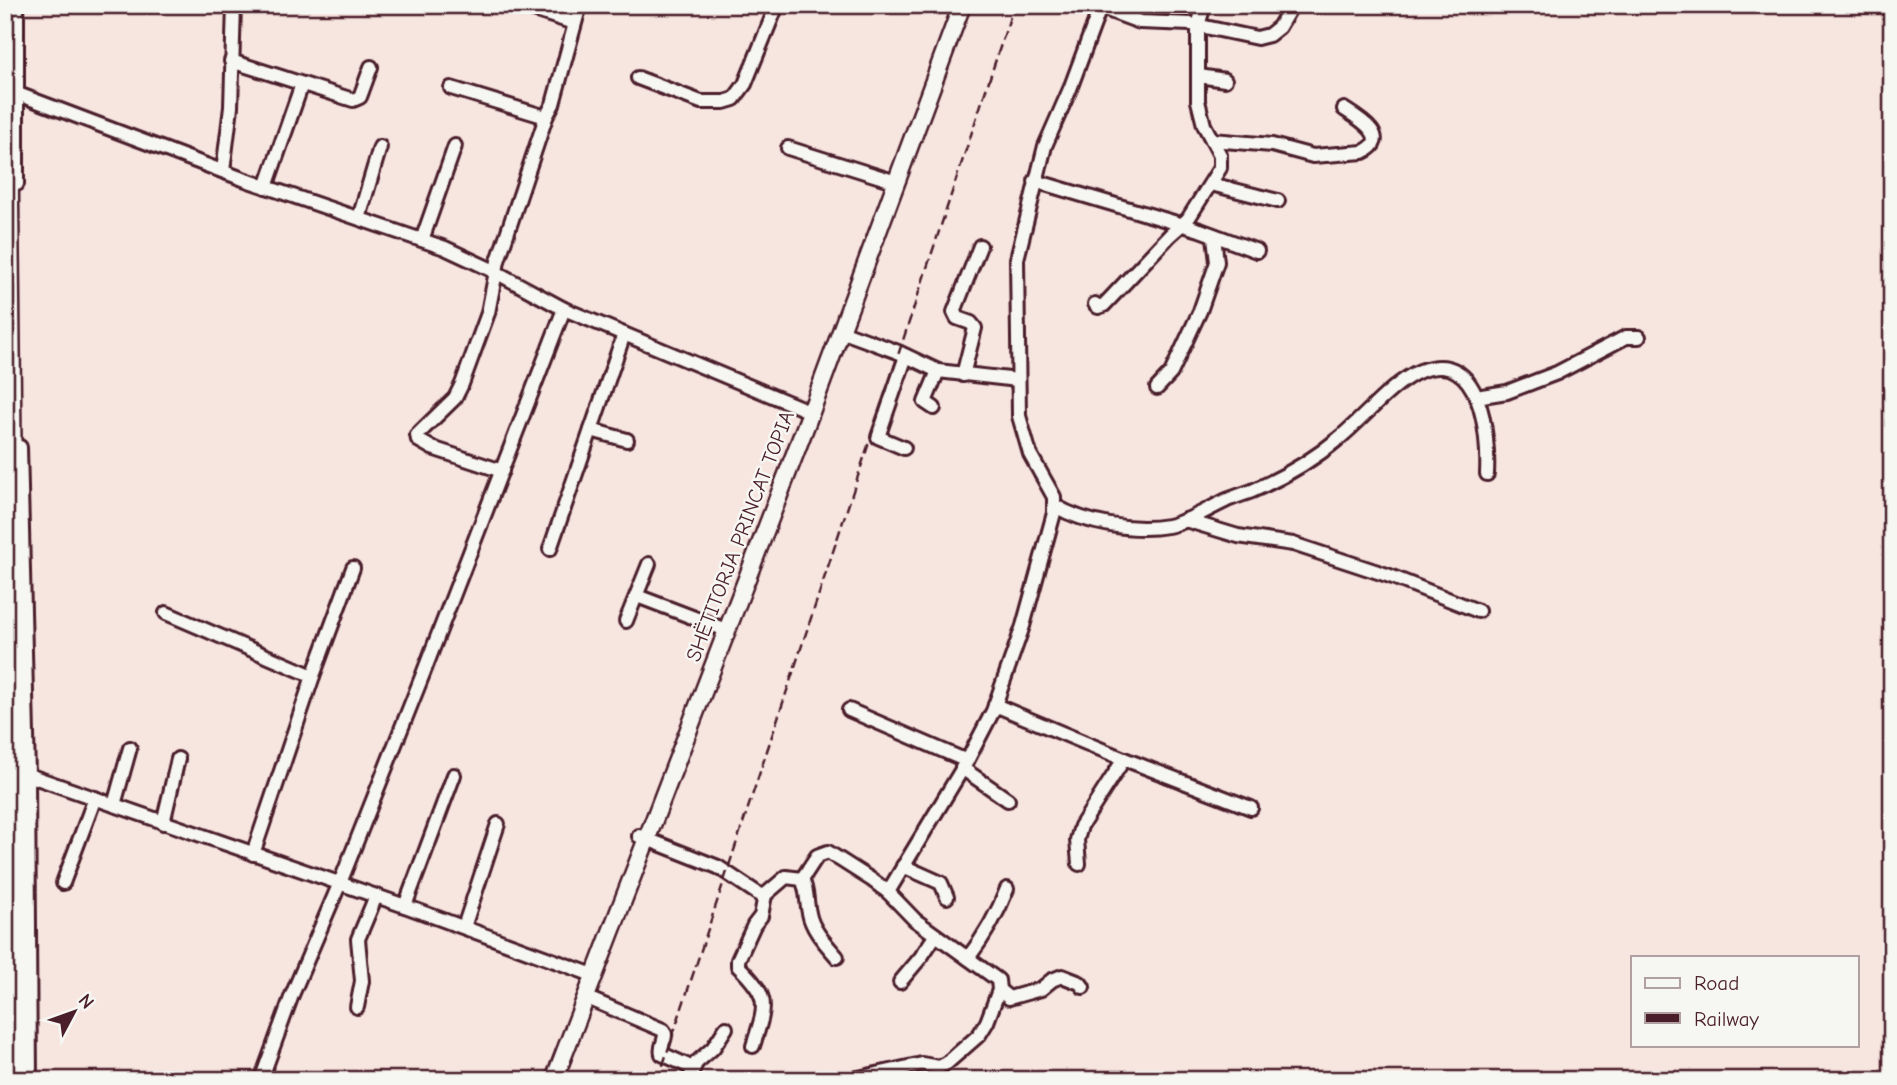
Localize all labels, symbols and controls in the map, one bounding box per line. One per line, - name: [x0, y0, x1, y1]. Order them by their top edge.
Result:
- street label: SHËTITORJA PRINCAT TOPIA: [681, 407, 799, 665]
- legend: [1631, 956, 1858, 1046]
- text: Road: [1694, 971, 1739, 995]
- north arrow: [38, 976, 108, 1046]
- text: N: [74, 990, 98, 1013]
- text: Railway: [1694, 1007, 1759, 1031]

